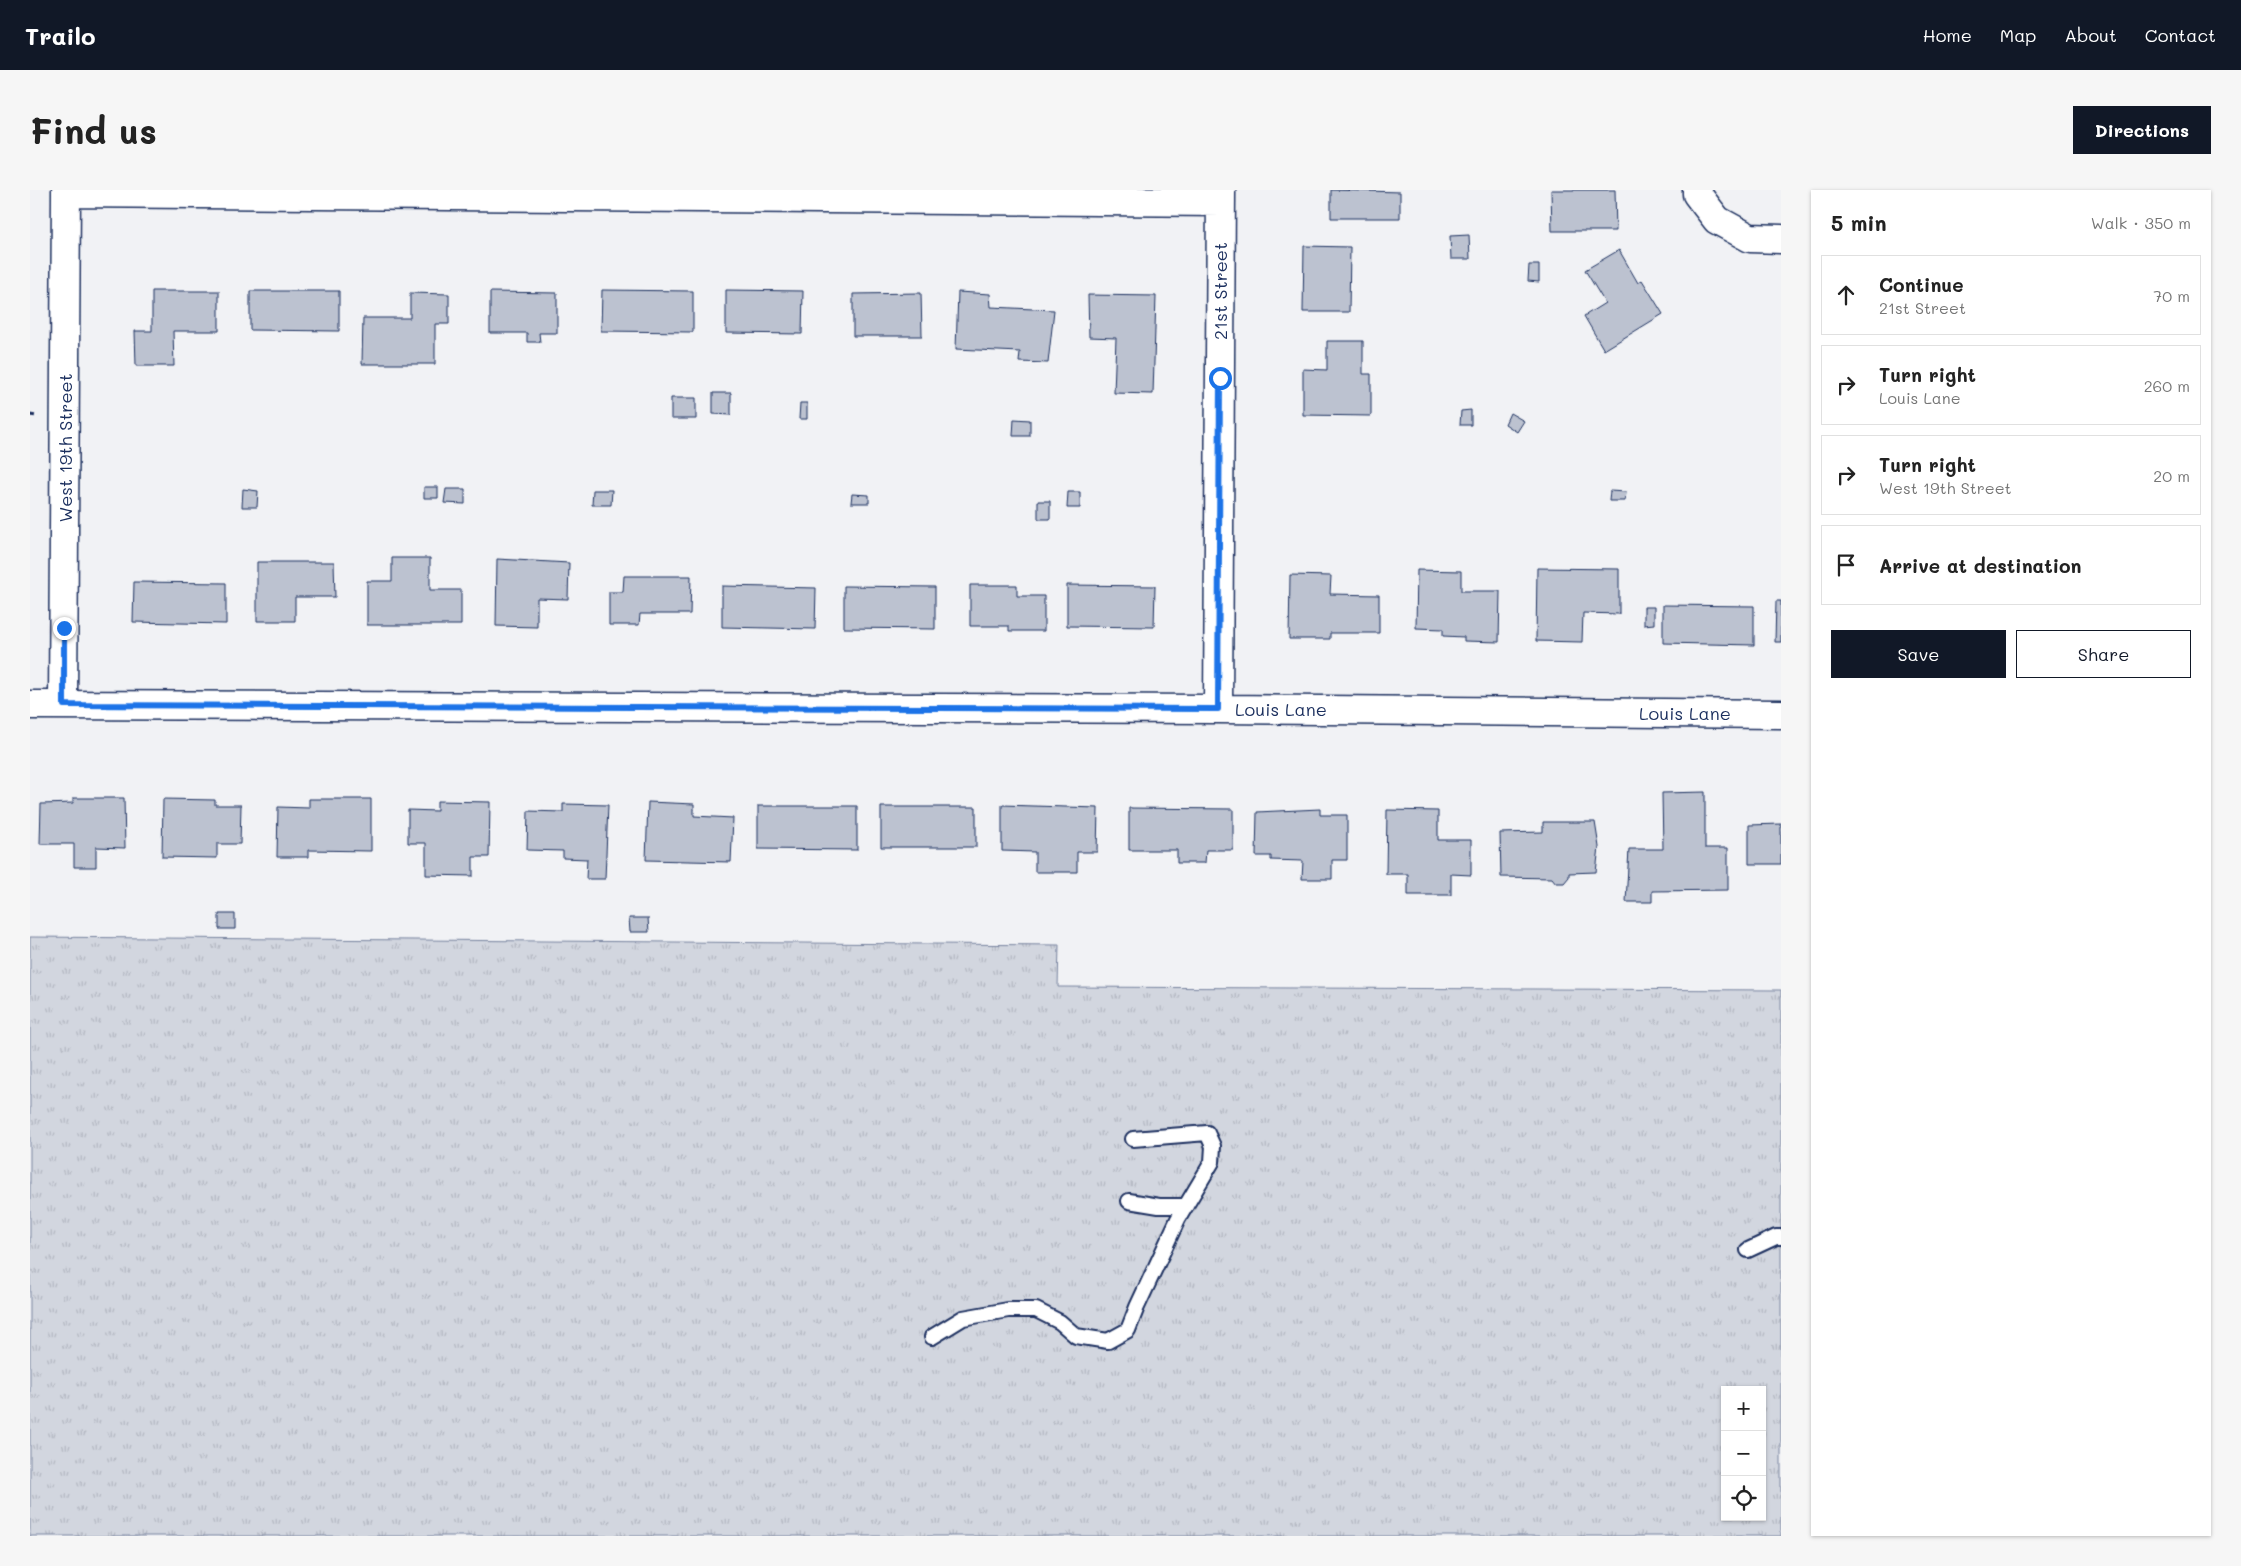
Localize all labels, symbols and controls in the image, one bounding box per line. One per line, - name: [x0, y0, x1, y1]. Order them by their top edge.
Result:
- text: Trailo: [25, 20, 96, 51]
- text: Home: [1923, 23, 1972, 47]
- text: Map: [2000, 23, 2036, 47]
- text: About: [2064, 23, 2117, 47]
- text: Contact: [2145, 23, 2216, 47]
- button: Directions: [2073, 106, 2211, 154]
- text: Find us: [30, 107, 157, 153]
- text: 5 min: [1831, 209, 1887, 236]
- text: Walk · 350 m: [2091, 212, 2191, 233]
- street label: 21st Street: [1208, 242, 1232, 340]
- text: Continue: [1879, 272, 1964, 297]
- icon: ahead: [1832, 281, 1860, 309]
- text: 70 m: [2153, 285, 2190, 306]
- text: 21st Street: [1879, 297, 1966, 318]
- text: Turn right: [1879, 362, 1976, 387]
- route start: [1209, 367, 1232, 390]
- icon: right: [1832, 371, 1860, 399]
- street label: West 19th Street: [53, 373, 77, 523]
- text: 260 m: [2144, 375, 2190, 396]
- text: Louis Lane: [1879, 387, 1961, 408]
- text: Turn right: [1879, 452, 1976, 477]
- icon: right: [1832, 461, 1860, 489]
- text: 20 m: [2153, 465, 2190, 486]
- text: West 19th Street: [1879, 477, 2012, 498]
- icon: arrive: [1832, 551, 1860, 579]
- text: Arrive at destination: [1879, 553, 2082, 578]
- route end: [53, 617, 76, 640]
- button: Save: [1831, 630, 2006, 678]
- button: Share: [2016, 630, 2191, 678]
- street label: Louis Lane: [1235, 697, 1327, 721]
- street label: Louis Lane: [1639, 701, 1731, 725]
- map controls: [1721, 1386, 1766, 1521]
- button: +: [1721, 1386, 1766, 1431]
- button: −: [1721, 1431, 1766, 1476]
- button: locate: [1721, 1476, 1766, 1521]

